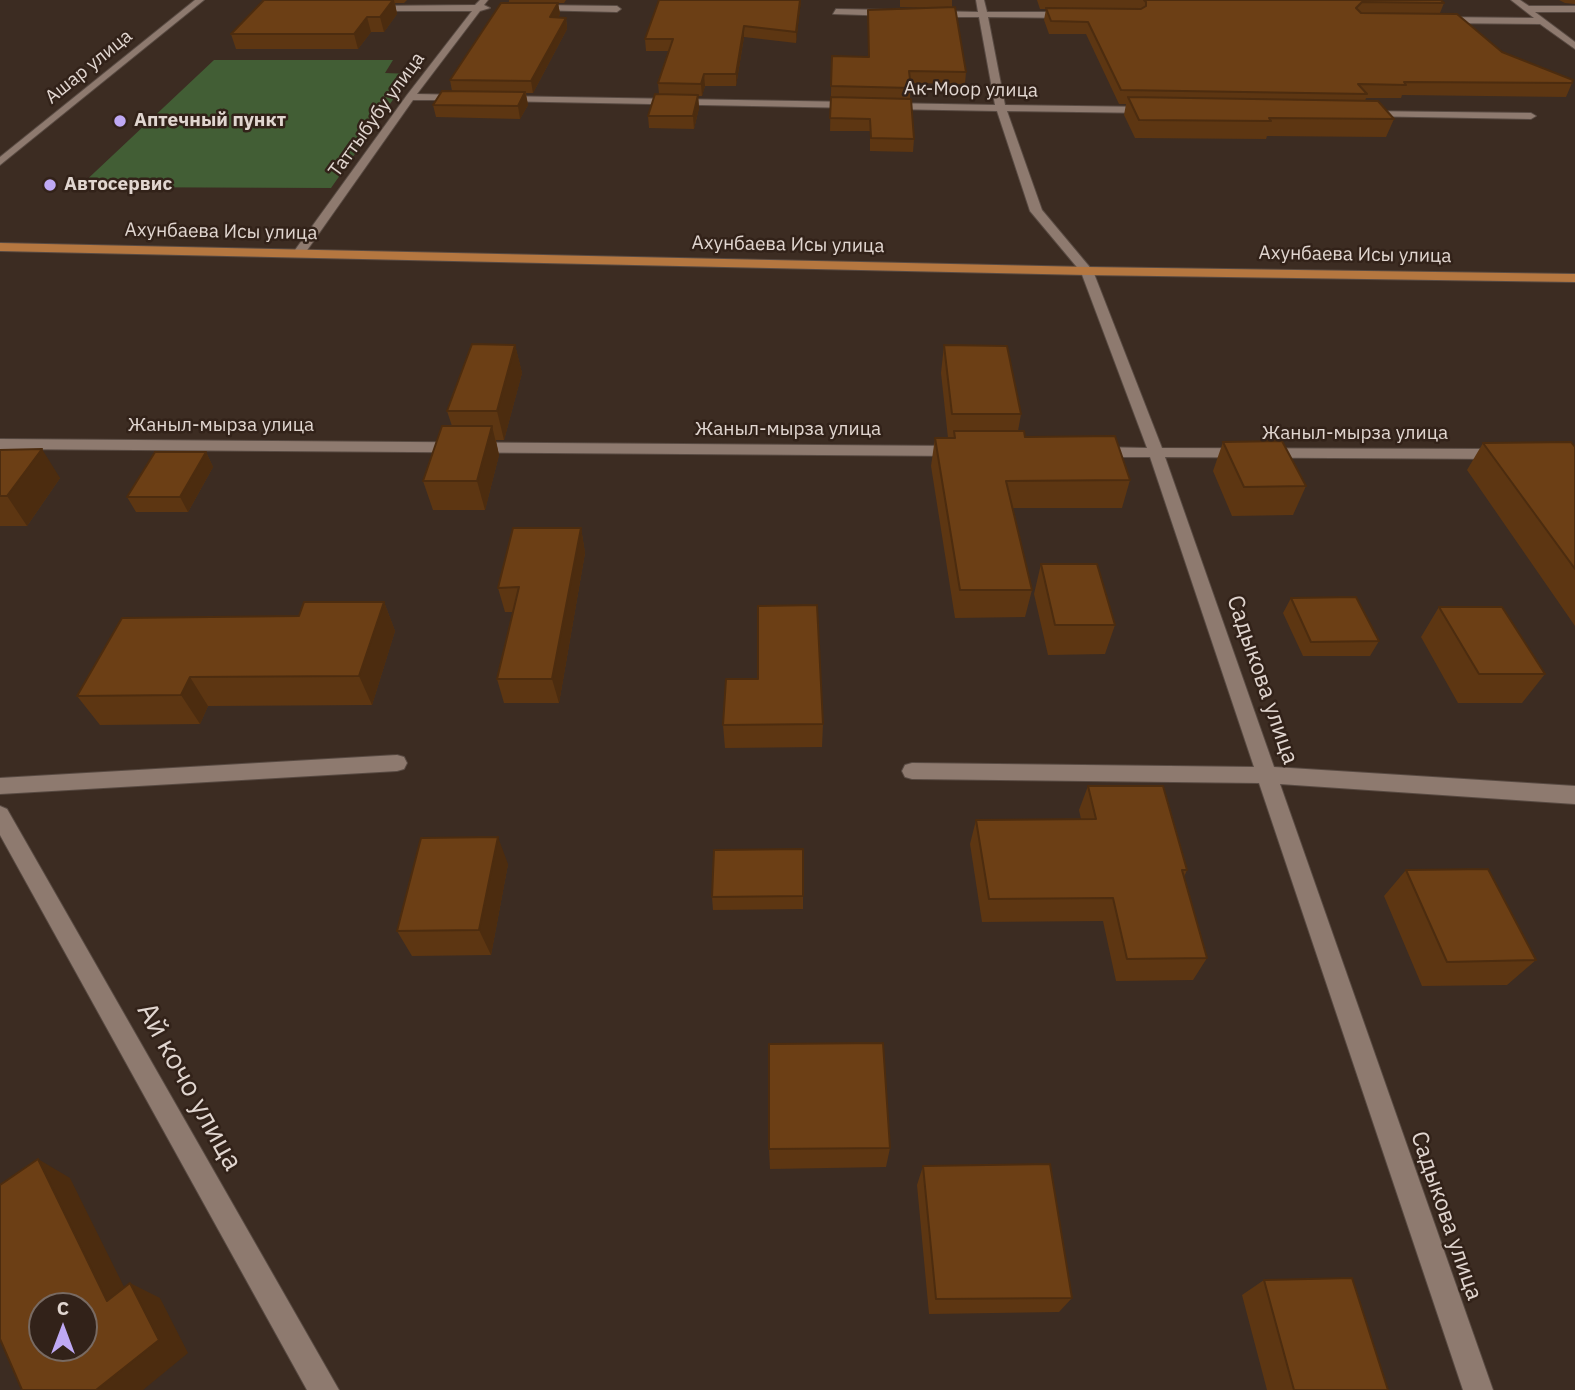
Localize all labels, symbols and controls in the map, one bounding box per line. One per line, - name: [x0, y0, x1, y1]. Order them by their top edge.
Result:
- street label: Ашар улица: [41, 25, 137, 109]
- street label: Таттыбубу улица: [324, 48, 430, 182]
- street label: Ак-Моор улица: [904, 77, 1038, 103]
- place label: Аптечный пункт: [134, 110, 286, 132]
- marker: Аптечный пункт: [112, 113, 128, 129]
- place label: Автосервис: [64, 174, 172, 196]
- marker: Автосервис: [42, 177, 58, 193]
- street label: Ахунбаева Исы улица: [124, 219, 318, 245]
- street label: Ахунбаева Исы улица: [691, 232, 885, 258]
- street label: Ахунбаева Исы улица: [1258, 242, 1452, 268]
- street label: Жаныл-мырза улица: [128, 415, 314, 437]
- street label: Жаныл-мырза улица: [695, 419, 881, 441]
- street label: Жаныл-мырза улица: [1262, 423, 1448, 445]
- street label: Садыкова улица: [1220, 592, 1304, 768]
- street label: Ай кочо улица: [129, 997, 249, 1177]
- street label: Садыкова улица: [1404, 1128, 1488, 1304]
- north arrow: [28, 1292, 98, 1362]
- text: С: [57, 1296, 69, 1320]

